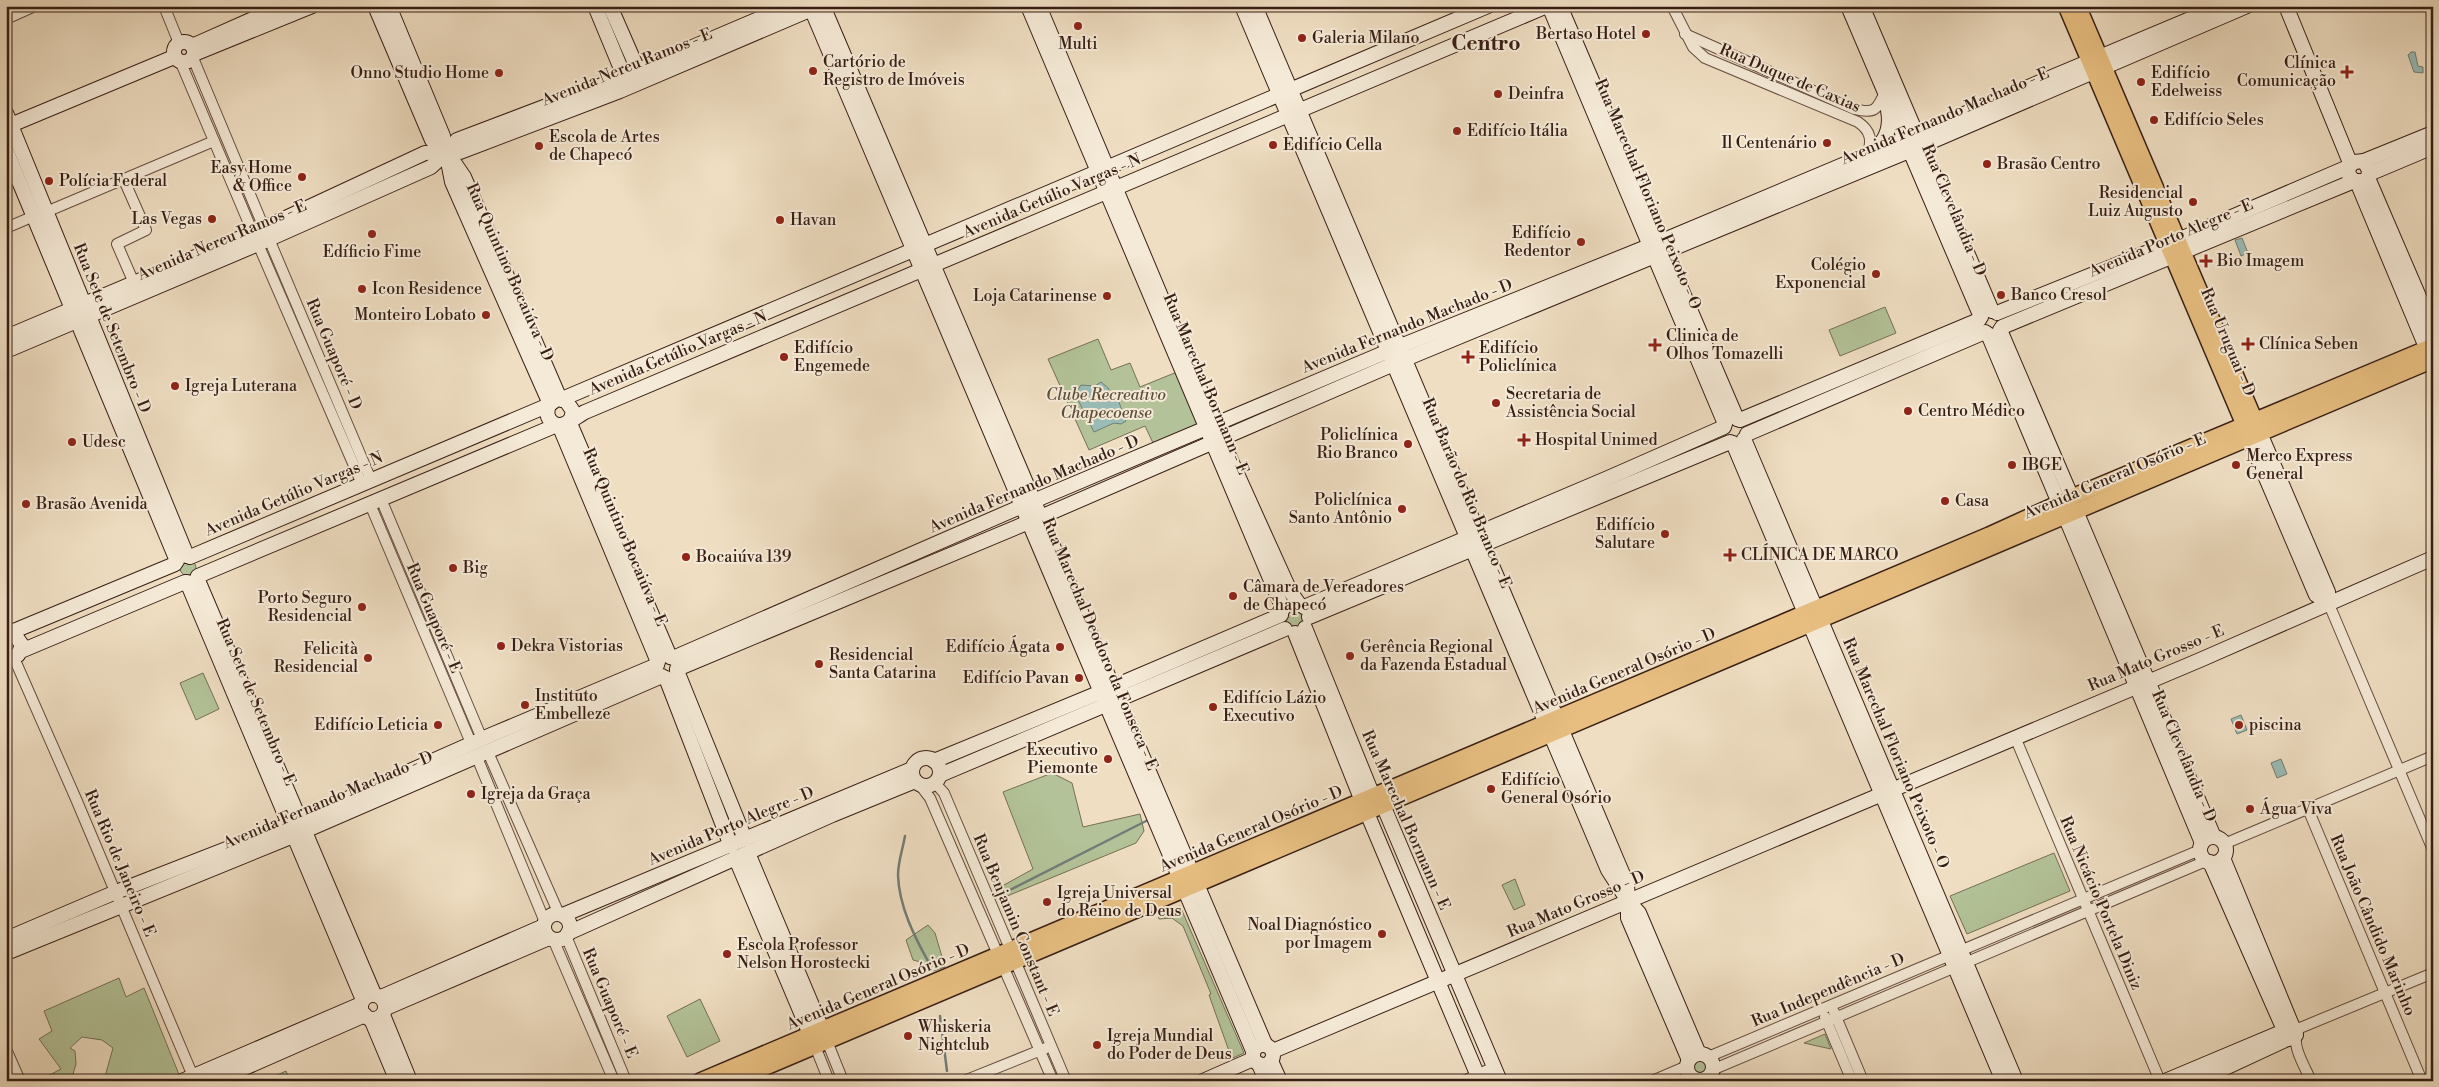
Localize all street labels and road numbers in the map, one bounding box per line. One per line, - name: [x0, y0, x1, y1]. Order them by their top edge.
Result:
- street label: Avenida Nereu Ramos - E: [538, 24, 715, 111]
- street label: Rua Duque de Caxias: [1716, 39, 1864, 117]
- street label: Avenida Fernando Machado - E: [1837, 63, 2052, 169]
- street label: Rua Marechal Floriano Peixoto - O: [1590, 76, 1706, 312]
- street label: Rua Clevelândia - D: [1917, 141, 1991, 279]
- street label: Avenida Getúlio Vargas - N: [959, 149, 1144, 243]
- street label: Rua Quintino Bocaiúva - D: [462, 180, 558, 364]
- street label: Avenida Porto Alegre - E: [2085, 194, 2256, 282]
- street label: Avenida Nereu Ramos - E: [133, 195, 310, 285]
- street label: Rua Sete de Setembro - D: [69, 240, 155, 416]
- street label: Avenida Fernando Machado - D: [1298, 274, 1515, 378]
- street label: Rua Uruguai - D: [2196, 285, 2260, 399]
- street label: Rua Marechal Bormann - E: [1159, 290, 1253, 478]
- street label: Rua Guaporé - D: [302, 295, 366, 413]
- street label: Avenida Getúlio Vargas - N: [585, 306, 770, 400]
- street label: Rua Barão do Rio Branco - E: [1418, 395, 1516, 591]
- street label: Avenida General Osório - E: [2020, 429, 2209, 524]
- street label: Avenida Fernando Machado - D: [925, 431, 1142, 538]
- street label: Rua Quintino Bocaiúva - E: [578, 445, 672, 629]
- street label: Avenida Getúlio Vargas - N: [201, 447, 386, 541]
- street label: Rua Marechal Deodoro da Fonseca - E: [1038, 515, 1162, 773]
- street label: Rua Guaporé - E: [402, 560, 466, 676]
- street label: Rua Sete de Setembro - E: [212, 615, 300, 789]
- street label: Rua Mato Grosso - E: [2085, 620, 2227, 696]
- street label: Avenida General Osório - D: [1528, 623, 1719, 719]
- street label: Rua Marechal Floriano Peixoto - O: [1838, 635, 1954, 871]
- street label: Rua Clevelândia - D: [2147, 687, 2221, 825]
- street label: Rua Marechal Bormann - E: [1357, 727, 1455, 913]
- street label: Avenida Fernando Machado - D: [219, 747, 436, 854]
- street label: Avenida General Osório - D: [1155, 781, 1346, 877]
- street label: Avenida Porto Alegre - D: [644, 782, 817, 870]
- street label: Rua Rio de Janeiro - E: [80, 786, 160, 940]
- street label: Rua Nicácio Portela Diniz: [2055, 813, 2147, 993]
- street label: Rua Benjamin Constant - E: [969, 831, 1063, 1019]
- street label: Rua João Cândido Marinho: [2326, 831, 2420, 1019]
- street label: Rua Mato Grosso - D: [1504, 866, 1648, 942]
- street label: Avenida General Osório - D: [782, 939, 973, 1035]
- street label: Rua Guaporé - E: [578, 945, 642, 1061]
- street label: Rua Independência - D: [1748, 949, 1908, 1031]

